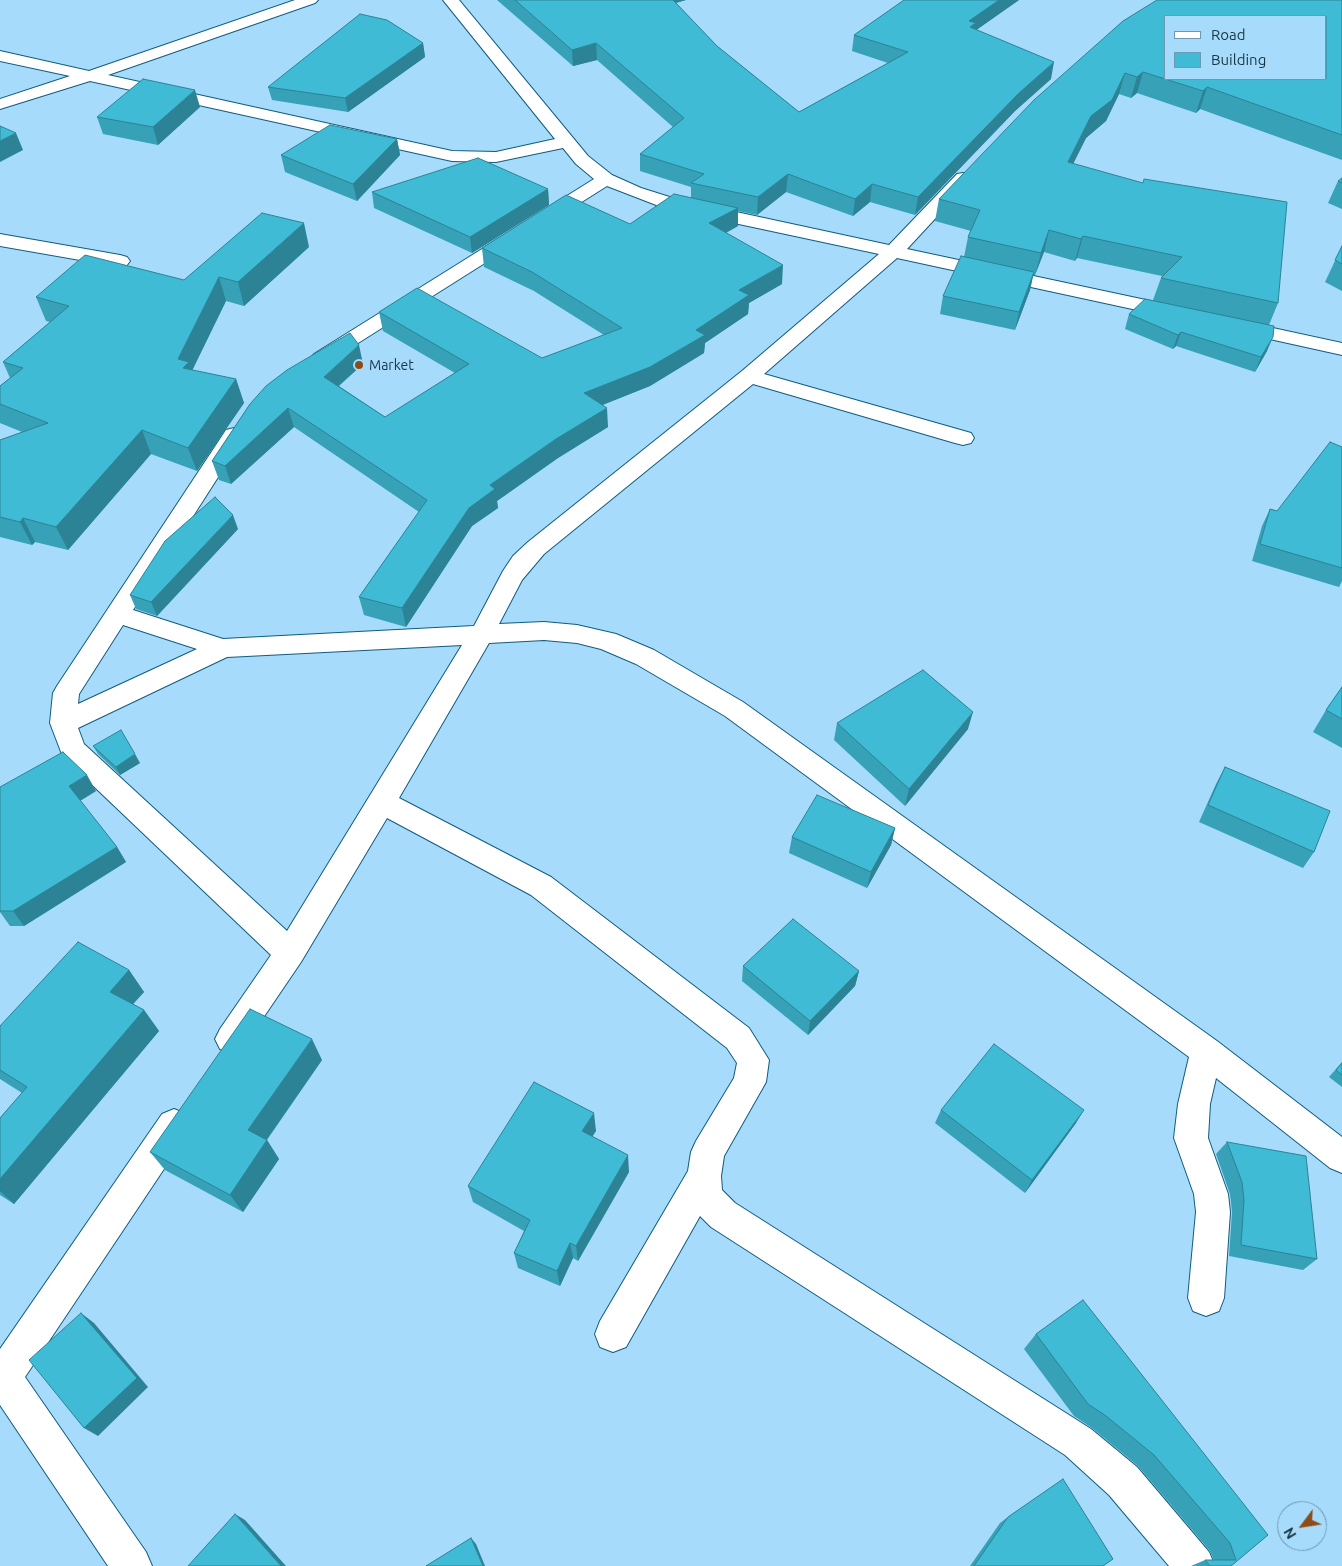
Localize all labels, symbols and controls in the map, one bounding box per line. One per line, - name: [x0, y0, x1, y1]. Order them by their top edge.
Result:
- legend: [1164, 15, 1327, 80]
- text: Road: [1211, 26, 1246, 43]
- text: Building: [1211, 51, 1266, 68]
- place label: Market: [369, 357, 414, 373]
- marker: Market: [353, 359, 365, 371]
- north arrow: [1277, 1501, 1327, 1551]
- text: N: [1280, 1525, 1300, 1542]

